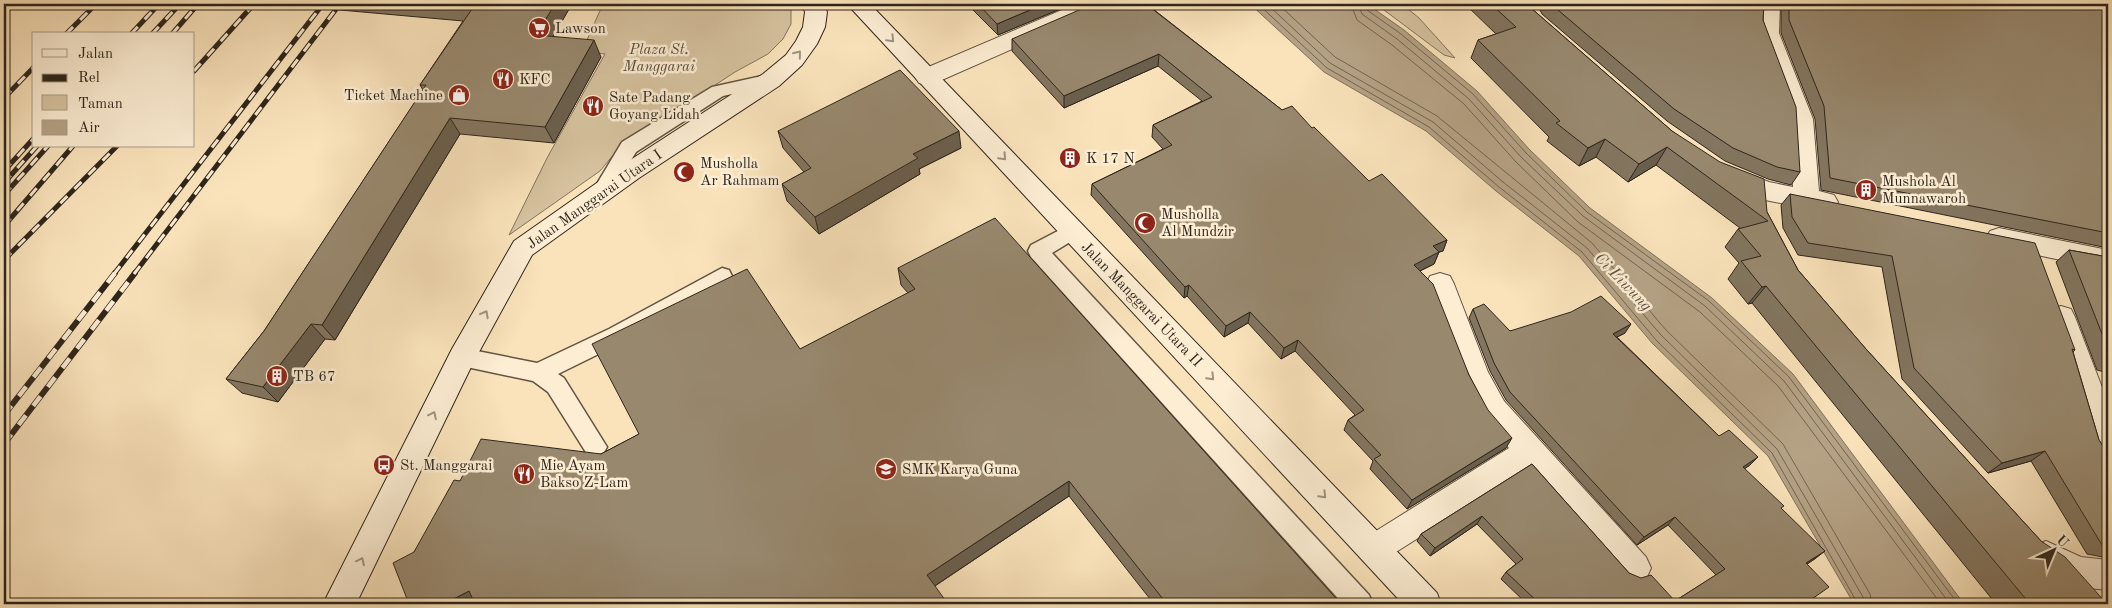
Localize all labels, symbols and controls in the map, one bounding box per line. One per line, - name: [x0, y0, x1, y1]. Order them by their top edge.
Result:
- supermarket icon: Lawson: [527, 16, 551, 40]
- place label: Lawson: [555, 22, 606, 37]
- legend: [32, 32, 195, 148]
- one-way arrow: [885, 34, 894, 43]
- park label: Plaza St. Manggarai: [622, 43, 695, 75]
- text: Jalan: [78, 47, 113, 62]
- one-way arrow: [792, 51, 800, 60]
- restaurant icon: KFC: [491, 67, 515, 91]
- text: Rel: [78, 71, 100, 86]
- place label: KFC: [519, 73, 551, 88]
- shop icon: Ticket Machine: [447, 83, 471, 107]
- place label: Ticket Machine: [344, 89, 443, 104]
- place label: Sate Padang Goyang Lidah: [609, 91, 700, 123]
- restaurant icon: Sate Padang Goyang Lidah: [581, 94, 605, 118]
- text: Taman: [78, 97, 123, 112]
- text: Air: [78, 121, 100, 136]
- building icon: K 17 N: [1058, 146, 1082, 170]
- street label: Jalan Manggarai Utara I: [525, 148, 665, 252]
- one-way arrow: [997, 152, 1006, 161]
- place label: K 17 N: [1086, 152, 1135, 167]
- place label: Musholla Ar Rahmam: [700, 157, 779, 189]
- mosque icon: Musholla Ar Rahmam: [672, 160, 696, 184]
- place label: Mushola Al Munnawaroh: [1882, 175, 1966, 207]
- building icon: Mushola Al Munnawaroh: [1854, 178, 1878, 202]
- place label: Musholla Al Mundzir: [1161, 208, 1234, 240]
- mosque icon: Musholla Al Mundzir: [1133, 211, 1157, 235]
- street label: Jalan Manggarai Utara II: [1078, 240, 1204, 370]
- water label: Ci Liwung: [1591, 250, 1654, 315]
- one-way arrow: [478, 310, 488, 319]
- building icon: TB 67: [265, 364, 289, 388]
- place label: TB 67: [293, 370, 336, 385]
- one-way arrow: [1205, 371, 1214, 380]
- one-way arrow: [427, 411, 437, 420]
- bus stop icon: St. Manggarai: [372, 453, 396, 477]
- school or university icon: SMK Karya Guna: [874, 457, 898, 481]
- place label: St. Manggarai: [400, 459, 492, 474]
- place label: Mie Ayam Bakso Z-Lam: [540, 459, 629, 491]
- restaurant icon: Mie Ayam Bakso Z-Lam: [512, 462, 536, 486]
- place label: SMK Karya Guna: [902, 463, 1018, 478]
- one-way arrow: [1317, 489, 1326, 498]
- north arrow: [2030, 526, 2080, 576]
- text: U: [2053, 532, 2071, 550]
- one-way arrow: [355, 557, 365, 566]

